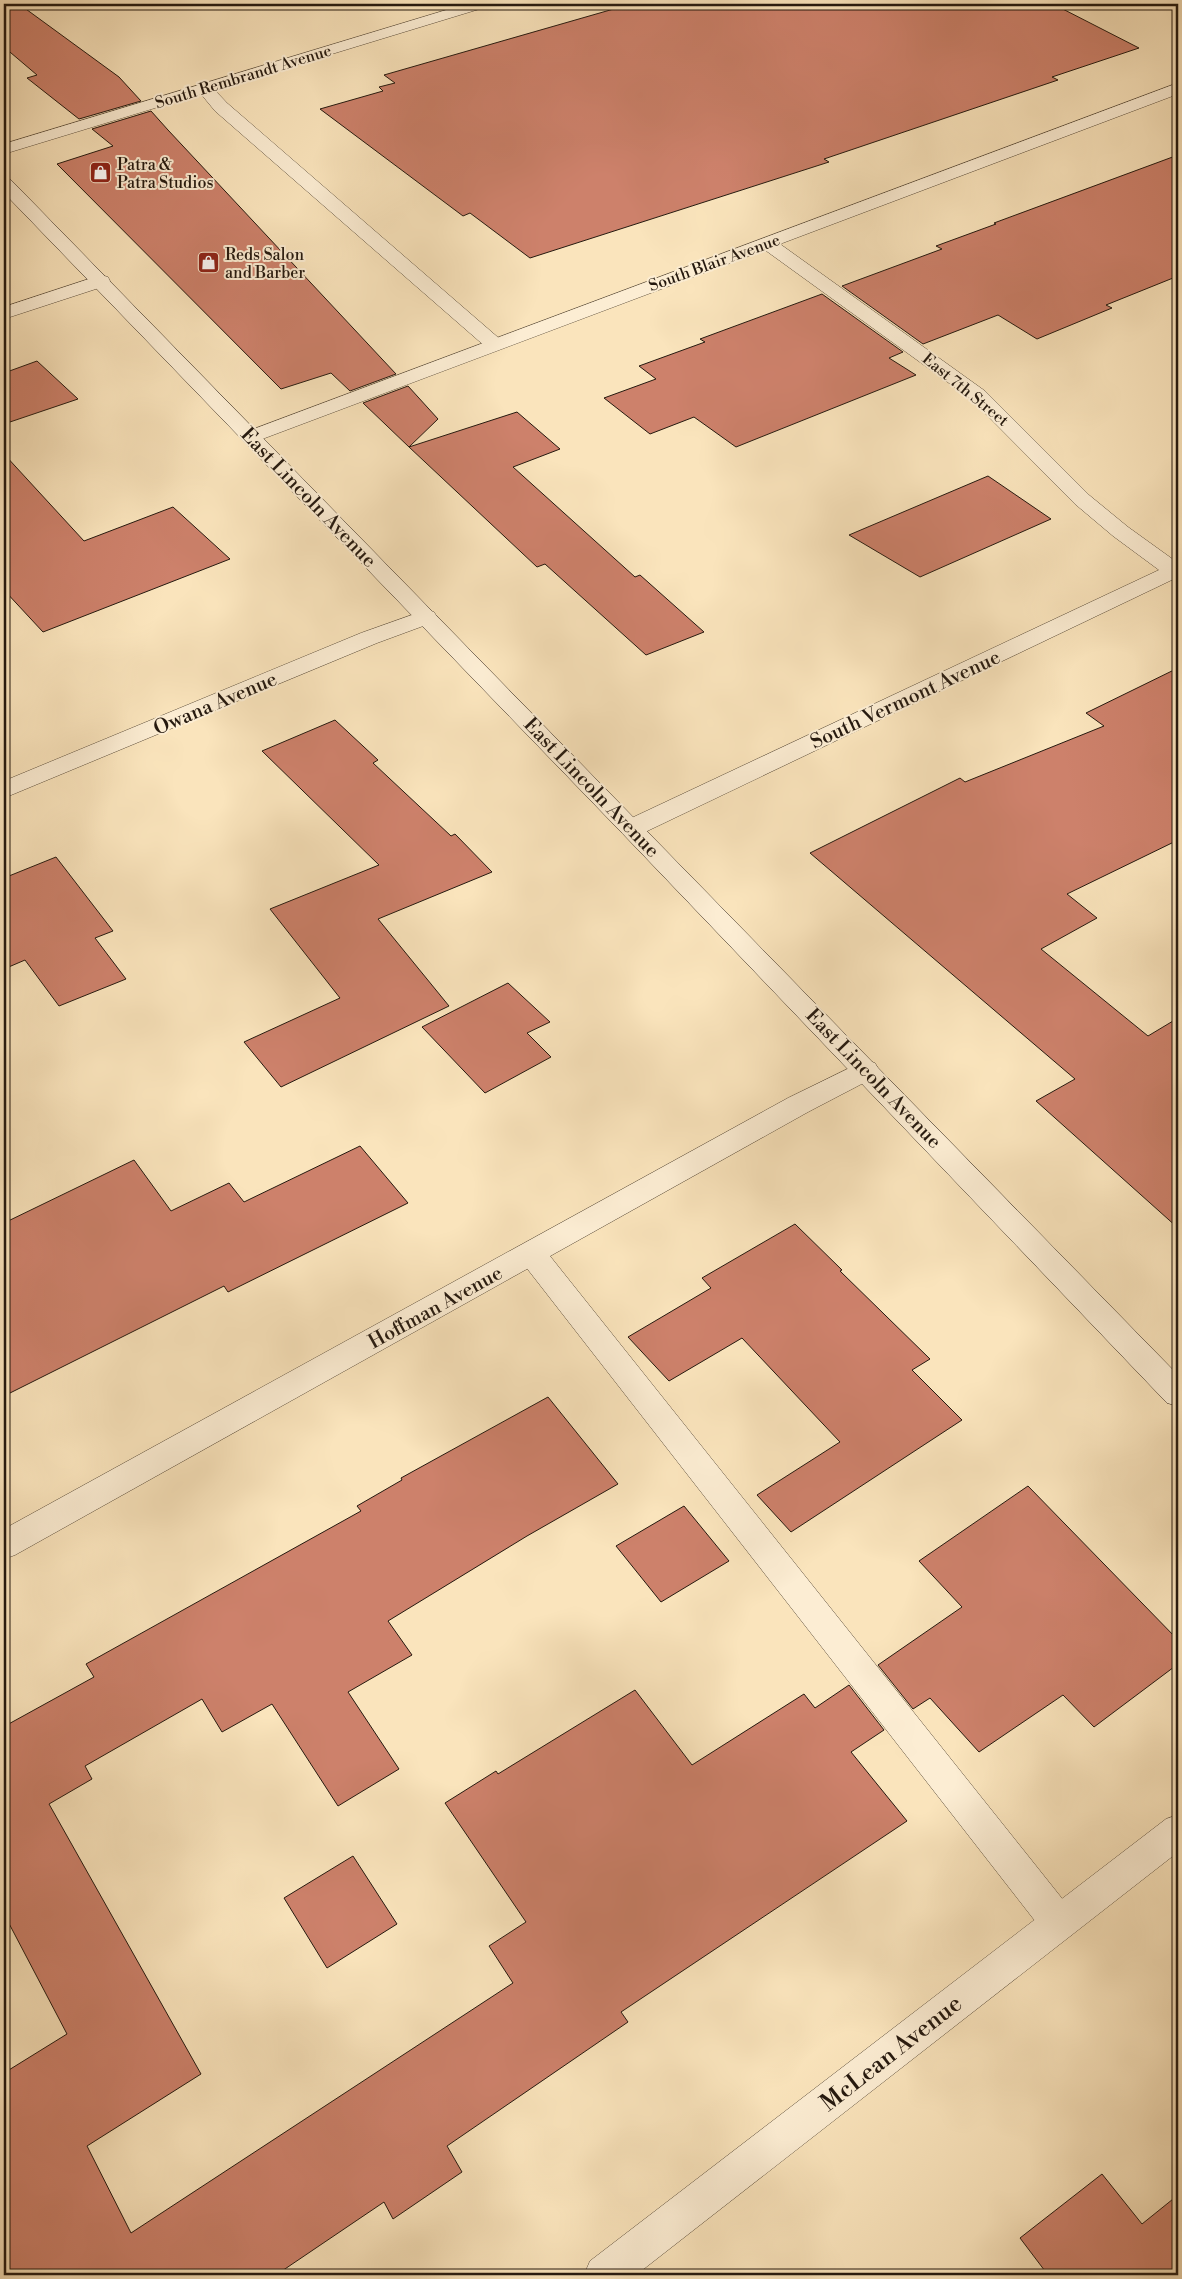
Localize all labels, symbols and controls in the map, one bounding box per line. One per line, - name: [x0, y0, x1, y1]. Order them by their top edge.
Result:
- street label: South Rembrandt Avenue: [153, 41, 334, 113]
- place label: Patra & Patra Studios: [117, 155, 213, 193]
- shop icon: Patra & Patra Studios: [89, 161, 113, 185]
- street label: South Blair Avenue: [646, 230, 783, 296]
- place label: Reds Salon and Barber: [225, 245, 305, 283]
- shop icon: Reds Salon and Barber: [197, 251, 221, 275]
- street label: East 7th Street: [918, 349, 1013, 431]
- street label: East Lincoln Avenue: [235, 423, 381, 573]
- street label: South Vermont Avenue: [807, 645, 1005, 755]
- street label: Owana Avenue: [150, 667, 281, 742]
- street label: East Lincoln Avenue: [518, 713, 664, 863]
- street label: East Lincoln Avenue: [800, 1004, 946, 1154]
- street label: Hoffman Avenue: [364, 1261, 507, 1355]
- street label: McLean Avenue: [815, 1989, 969, 2119]

